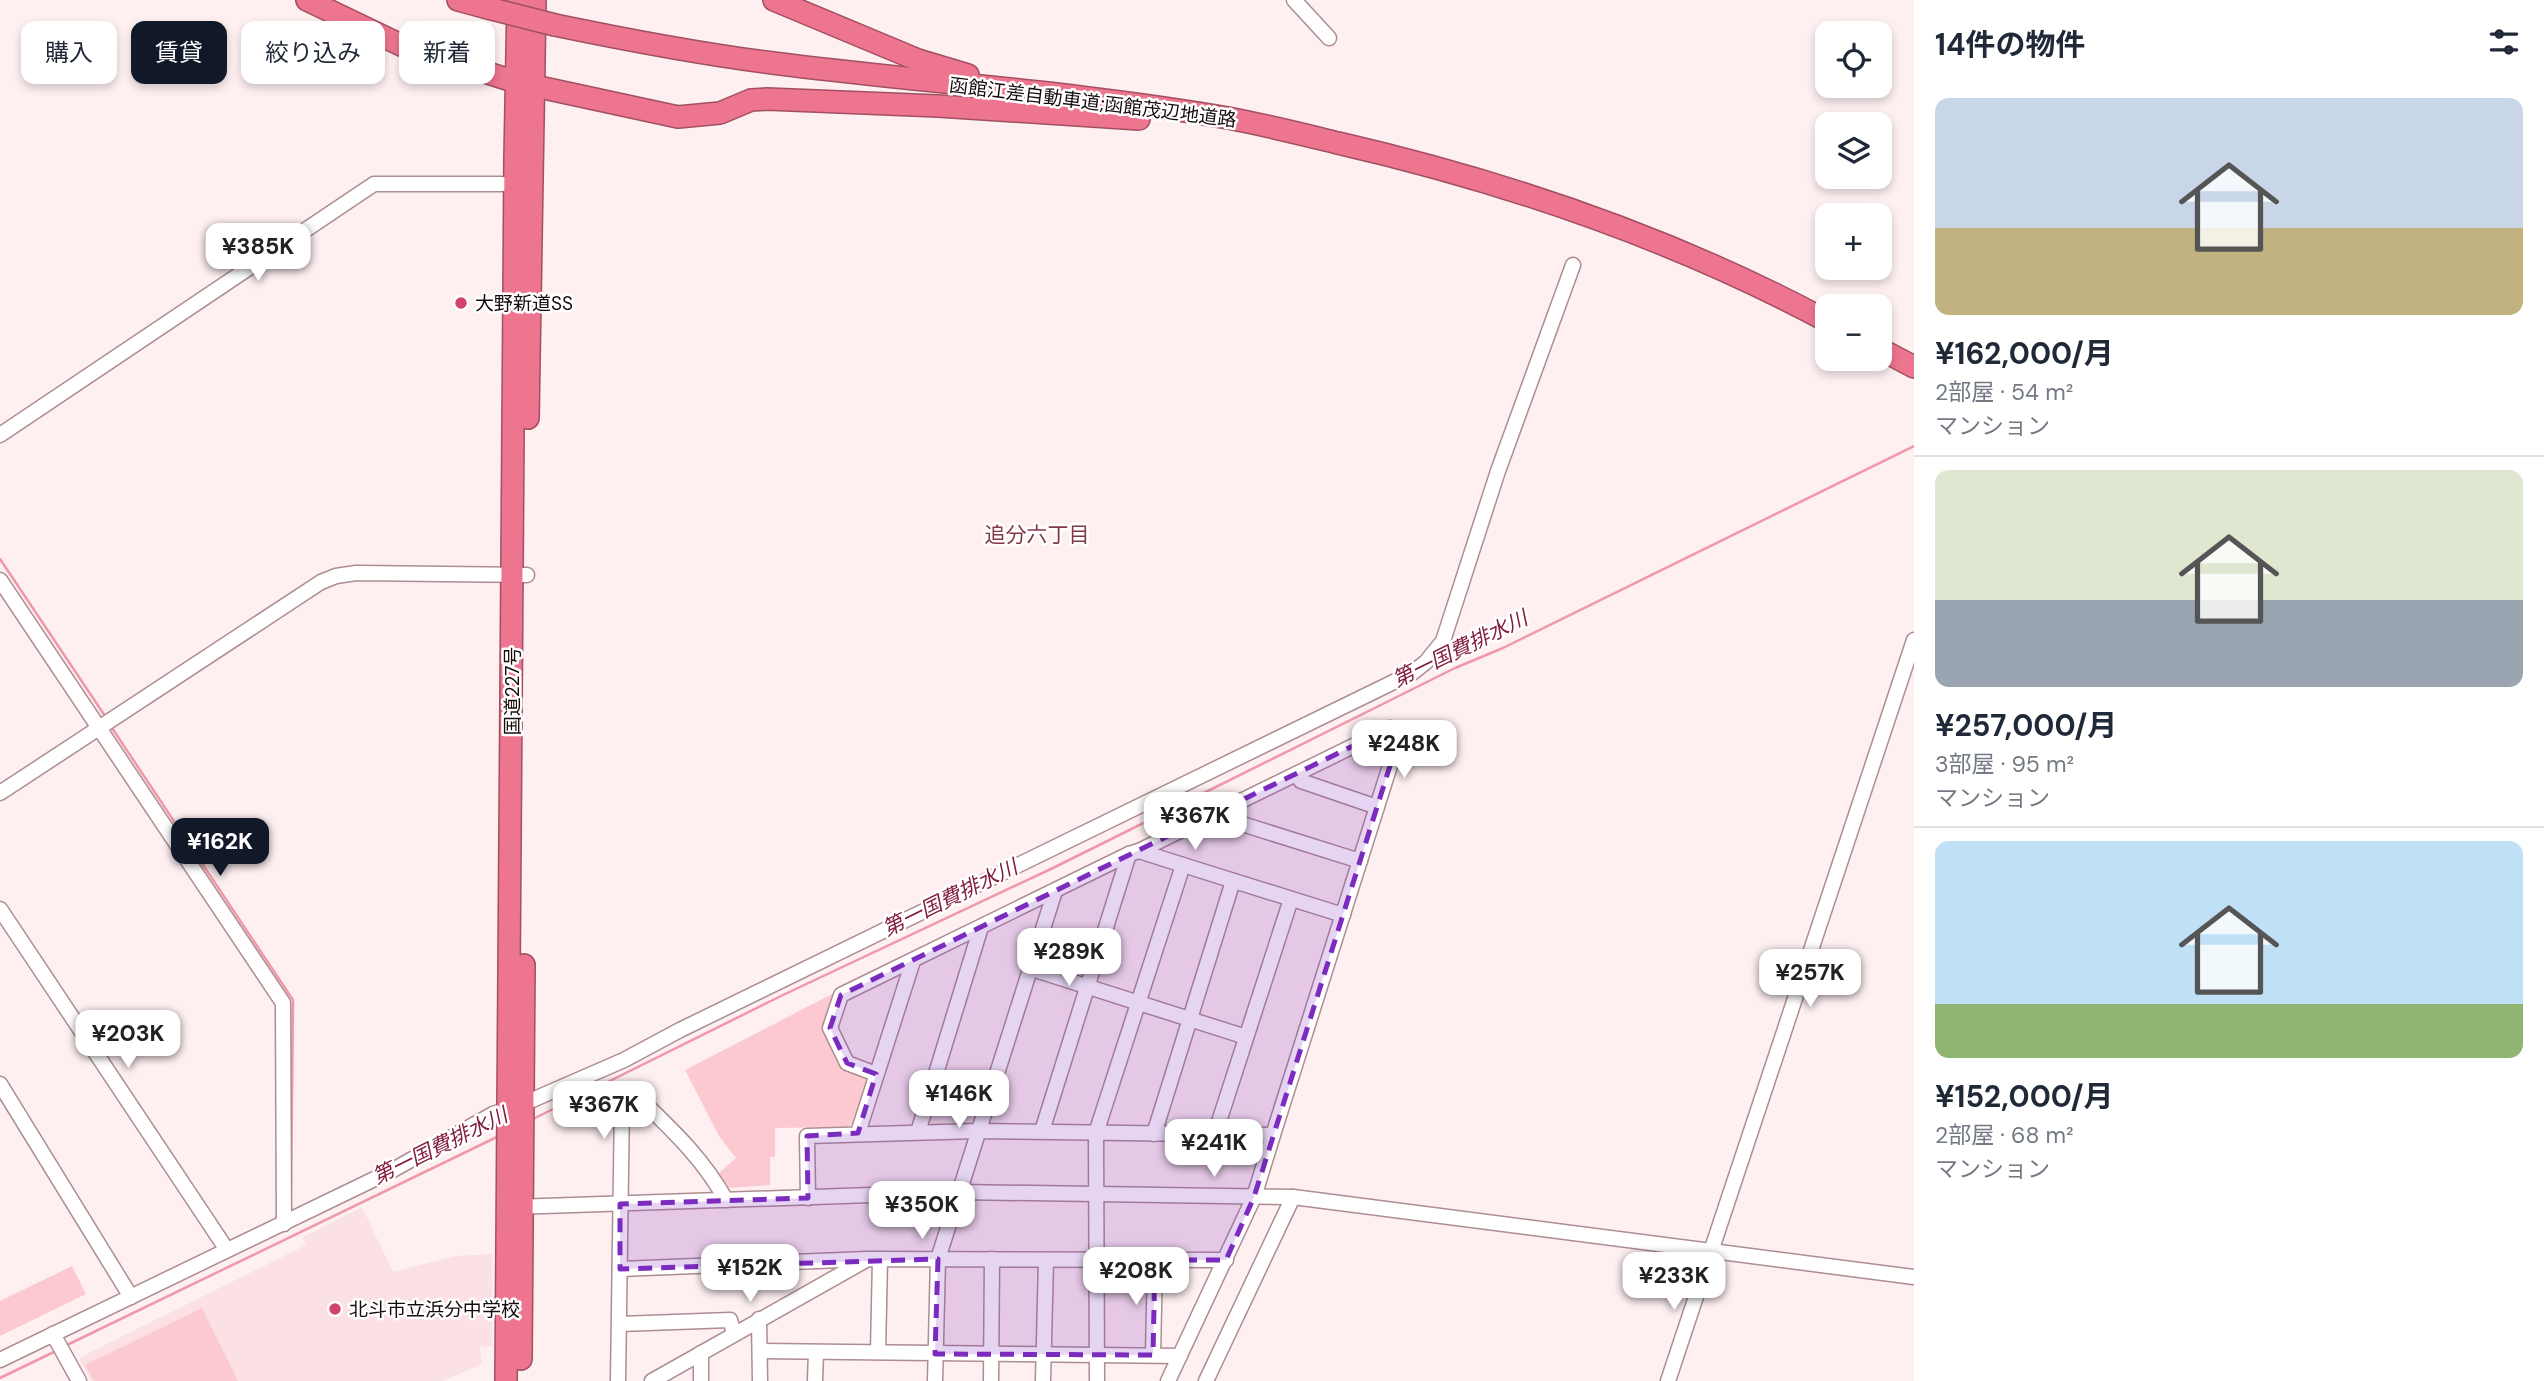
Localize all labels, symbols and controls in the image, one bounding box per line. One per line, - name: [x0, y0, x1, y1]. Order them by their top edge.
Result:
- chip: 購入: [21, 21, 117, 84]
- chip: 賃貸: [131, 21, 227, 84]
- chip: 絞り込み: [241, 21, 385, 84]
- chip: 新着: [399, 21, 495, 84]
- map controls: [1815, 21, 1892, 371]
- button: locate: [1815, 21, 1892, 98]
- icon: filters: [2485, 23, 2523, 61]
- text: 14件の物件: [1935, 25, 2085, 64]
- street label: 函館江差自動車道;函館茂辺地道路: [948, 72, 1238, 133]
- button: layers: [1815, 112, 1892, 189]
- icon: home: [2166, 144, 2292, 270]
- button: +: [1815, 203, 1892, 280]
- pin: ¥385K: [209, 224, 307, 283]
- text: ¥385K: [222, 231, 294, 261]
- place label: 大野新道SS: [475, 291, 573, 316]
- button: −: [1815, 294, 1892, 371]
- marker: 大野新道SS: [453, 295, 469, 311]
- text: ¥162,000/月: [1935, 334, 2114, 373]
- text: 2部屋 · 54 m²: [1935, 377, 2073, 407]
- text: マンション: [1935, 411, 2050, 441]
- icon: home: [2166, 516, 2292, 642]
- district label: 追分六丁目: [985, 521, 1090, 549]
- water label: 第一国費排水川: [1388, 603, 1534, 694]
- street label: 国道227号: [500, 647, 525, 735]
- text: ¥257,000/月: [1935, 706, 2117, 745]
- pin: ¥248K: [1355, 720, 1453, 780]
- text: ¥248K: [1368, 728, 1440, 758]
- text: 3部屋 · 95 m²: [1935, 749, 2074, 779]
- text: マンション: [1935, 783, 2050, 813]
- pin: ¥367K: [1146, 792, 1244, 852]
- text: ¥367K: [1160, 800, 1230, 830]
- pin: ¥162K: [171, 818, 269, 878]
- text: ¥162K: [187, 826, 253, 856]
- water label: 第一国費排水川: [878, 852, 1024, 943]
- icon: home: [2166, 887, 2292, 1013]
- pin: ¥289K: [1020, 928, 1118, 988]
- text: ¥289K: [1033, 936, 1105, 966]
- pin: ¥257K: [1761, 950, 1859, 1009]
- text: ¥257K: [1775, 957, 1845, 987]
- pin: ¥203K: [79, 1010, 177, 1070]
- text: ¥203K: [91, 1018, 165, 1048]
- pin: ¥146K: [910, 1070, 1008, 1130]
- text: ¥152,000/月: [1935, 1077, 2114, 1116]
- text: ¥146K: [925, 1078, 993, 1108]
- pin: ¥367K: [555, 1082, 653, 1141]
- text: ¥367K: [569, 1089, 639, 1119]
- water label: 第一国費排水川: [368, 1100, 514, 1191]
- pin: ¥241K: [1165, 1120, 1263, 1179]
- text: 2部屋 · 68 m²: [1935, 1120, 2074, 1150]
- text: ¥241K: [1181, 1127, 1247, 1157]
- text: マンション: [1935, 1154, 2050, 1184]
- pin: ¥350K: [873, 1182, 971, 1241]
- text: ¥350K: [885, 1189, 959, 1219]
- pin: ¥152K: [701, 1244, 799, 1304]
- pin: ¥208K: [1087, 1248, 1185, 1307]
- text: ¥152K: [717, 1252, 783, 1282]
- pin: ¥233K: [1625, 1252, 1723, 1312]
- text: ¥208K: [1099, 1255, 1173, 1285]
- text: ¥233K: [1639, 1260, 1709, 1290]
- place label: 北斗市立浜分中学校: [349, 1297, 520, 1322]
- marker: 北斗市立浜分中学校: [327, 1301, 343, 1317]

